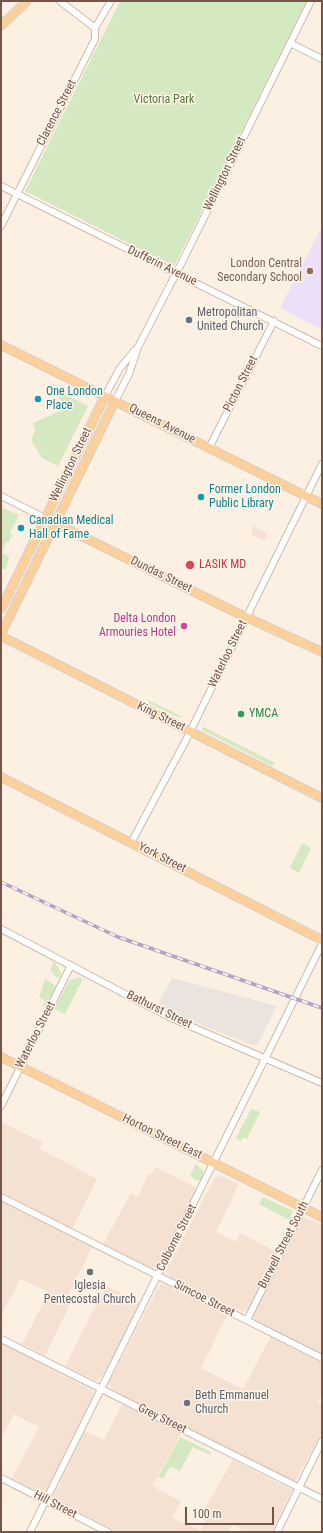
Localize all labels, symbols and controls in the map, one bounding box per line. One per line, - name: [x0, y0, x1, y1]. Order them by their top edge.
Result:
- street label: Clarence Street: [34, 78, 80, 148]
- park label: Victoria Park: [134, 93, 194, 107]
- street label: Wellington Street: [201, 135, 249, 213]
- street label: Dufferin Avenue: [125, 243, 199, 289]
- place label: London Central Secondary School: [217, 257, 302, 285]
- marker: London Central Secondary School: [305, 266, 315, 276]
- place label: Metropolitan United Church: [197, 306, 263, 334]
- marker: Metropolitan United Church: [184, 315, 194, 325]
- street label: Picton Street: [221, 354, 261, 414]
- place label: One London Place: [46, 385, 103, 413]
- marker: One London Place: [33, 394, 43, 404]
- street label: Queens Avenue: [126, 401, 198, 447]
- street label: Wellington Street: [47, 426, 95, 504]
- place label: Former London Public Library: [209, 483, 281, 511]
- marker: Former London Public Library: [196, 492, 206, 502]
- place label: Canadian Medical Hall of Fame: [29, 514, 114, 542]
- marker: Canadian Medical Hall of Fame: [16, 523, 26, 533]
- street label: Dundas Street: [128, 554, 194, 596]
- place label: LASIK MD: [199, 558, 246, 572]
- marker: LASIK MD: [184, 559, 196, 571]
- place label: Delta London Armouries Hotel: [99, 612, 176, 640]
- street label: Waterloo Street: [205, 618, 251, 690]
- marker: Delta London Armouries Hotel: [179, 621, 189, 631]
- street label: King Street: [135, 699, 187, 735]
- place label: YMCA: [249, 707, 278, 721]
- marker: YMCA: [236, 709, 246, 719]
- street label: York Street: [136, 840, 188, 876]
- street label: Bathurst Street: [124, 988, 194, 1032]
- street label: Waterloo Street: [13, 999, 59, 1071]
- street label: Horton Street East: [120, 1111, 204, 1163]
- street label: Burwell Street South: [256, 1199, 312, 1291]
- street label: Colborne Street: [154, 1202, 200, 1274]
- marker: Iglesia Pentecostal Church: [85, 1267, 95, 1277]
- street label: Simcoe Street: [171, 1278, 237, 1320]
- place label: Iglesia Pentecostal Church: [44, 1279, 136, 1307]
- place label: Beth Emmanuel Church: [195, 1389, 269, 1417]
- marker: Beth Emmanuel Church: [182, 1398, 192, 1408]
- street label: Grey Street: [135, 1401, 189, 1437]
- street label: Hill Street: [31, 1488, 79, 1522]
- scale bar: [187, 1499, 276, 1525]
- text: 100 m: [192, 1507, 222, 1521]

